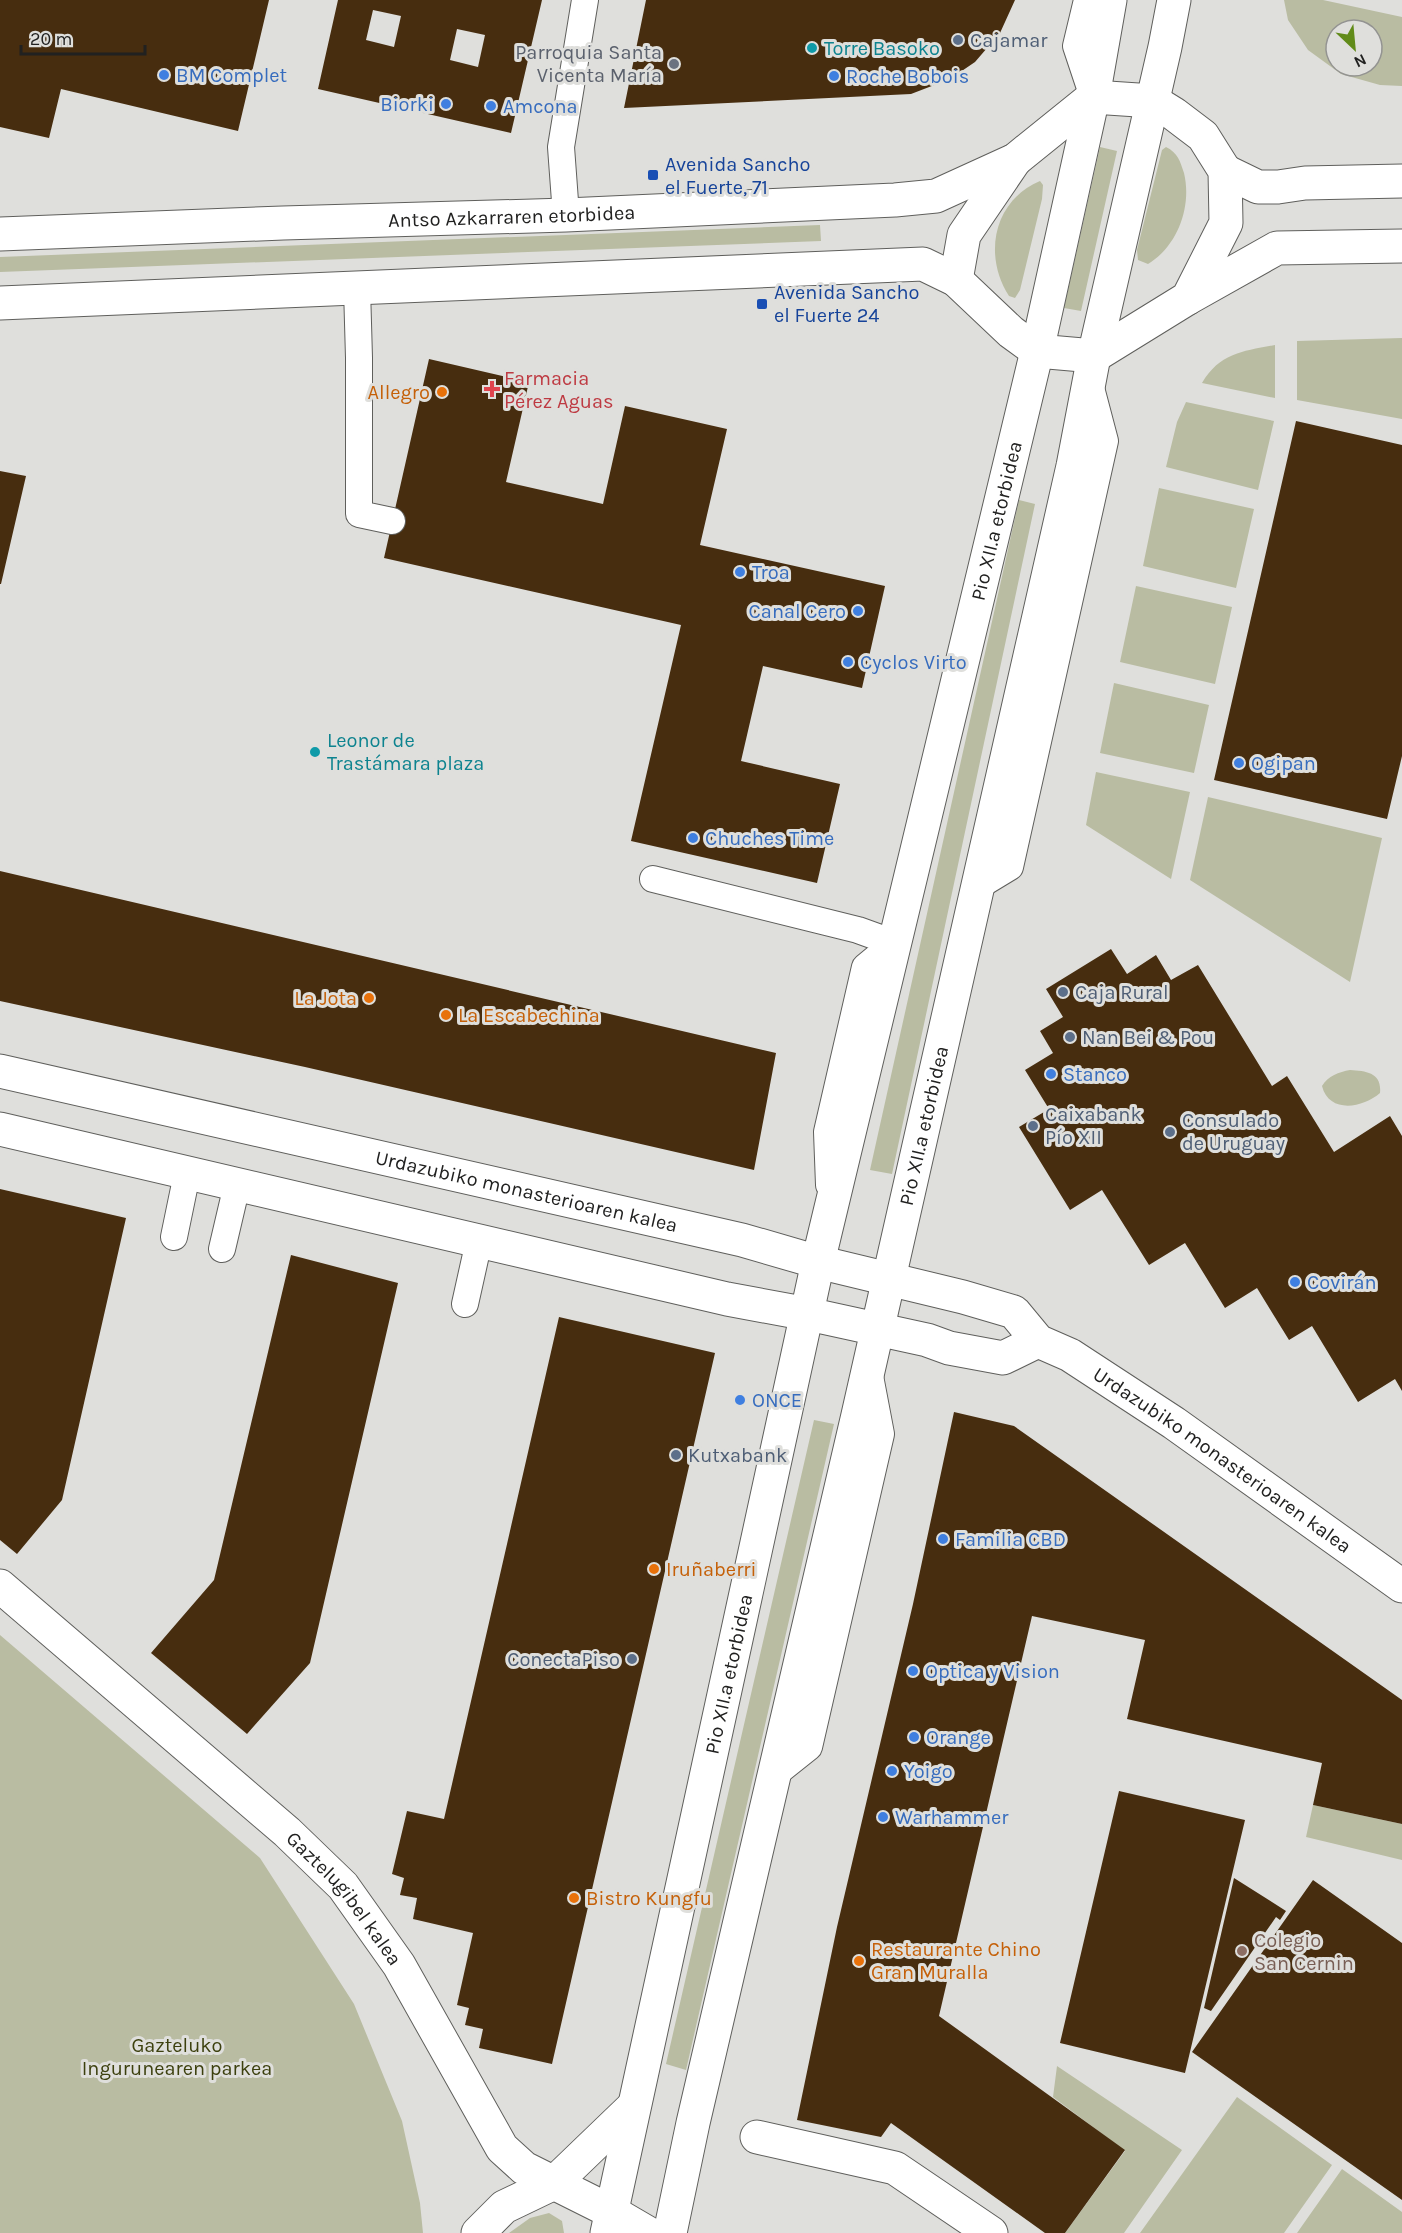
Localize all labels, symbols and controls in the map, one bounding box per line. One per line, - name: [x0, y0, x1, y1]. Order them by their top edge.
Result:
- scale bar: [21, 18, 146, 56]
- north arrow: [1324, 18, 1384, 78]
- text: 20 m: [30, 28, 72, 50]
- place label: Cajamar: [970, 29, 1048, 52]
- marker: Cajamar: [951, 33, 965, 47]
- place label: Torre Basoko: [824, 37, 940, 60]
- place label: Parroquia Santa Vicenta María: [515, 41, 662, 87]
- marker: Torre Basoko: [805, 41, 819, 55]
- text: N: [1351, 50, 1370, 72]
- marker: Parroquia Santa Vicenta María: [667, 57, 681, 71]
- place label: BM Complet: [176, 64, 288, 87]
- place label: Roche Bobois: [846, 65, 969, 88]
- marker: BM Complet: [157, 68, 171, 82]
- marker: Roche Bobois: [827, 69, 841, 83]
- place label: Biorki: [380, 93, 434, 116]
- place label: Amcona: [503, 95, 578, 118]
- marker: Biorki: [439, 97, 453, 111]
- marker: Amcona: [484, 99, 498, 113]
- place label: Avenida Sancho el Fuerte, 71: [665, 153, 811, 199]
- marker: Avenida Sancho el Fuerte, 71: [646, 168, 660, 182]
- street label: Antso Azkarraren etorbidea: [388, 201, 636, 232]
- place label: Avenida Sancho el Fuerte 24: [774, 281, 920, 327]
- marker: Avenida Sancho el Fuerte 24: [755, 297, 769, 311]
- place label: Farmacia Pérez Aguas: [504, 367, 614, 413]
- place label: Allegro: [368, 381, 430, 404]
- marker: Farmacia Pérez Aguas: [485, 382, 499, 396]
- marker: Allegro: [435, 385, 449, 399]
- street label: Pio XII.a etorbidea: [966, 439, 1027, 603]
- place label: Troa: [752, 561, 790, 584]
- marker: Troa: [733, 565, 747, 579]
- place label: Canal Cero: [749, 600, 846, 623]
- marker: Canal Cero: [851, 604, 865, 618]
- place label: Cyclos Virto: [860, 651, 967, 674]
- marker: Cyclos Virto: [841, 655, 855, 669]
- place label: Leonor de Trastámara plaza: [327, 729, 484, 775]
- marker: Leonor de Trastámara plaza: [308, 745, 322, 759]
- place label: Ogipan: [1251, 752, 1316, 775]
- marker: Ogipan: [1232, 756, 1246, 770]
- place label: Chuches Time: [705, 827, 834, 850]
- marker: Chuches Time: [686, 831, 700, 845]
- place label: Caja Rural: [1075, 981, 1169, 1004]
- marker: Caja Rural: [1056, 985, 1070, 999]
- place label: La Jota: [294, 987, 357, 1010]
- marker: La Jota: [362, 991, 376, 1005]
- place label: La Escabechina: [458, 1004, 600, 1027]
- marker: La Escabechina: [439, 1008, 453, 1022]
- place label: Nan Bei & Pou: [1082, 1026, 1214, 1049]
- marker: Nan Bei & Pou: [1063, 1030, 1077, 1044]
- street label: Pio XII.a etorbidea: [895, 1044, 953, 1208]
- place label: Stanco: [1063, 1063, 1127, 1086]
- marker: Stanco: [1044, 1067, 1058, 1081]
- place label: Caixabank Pío XII: [1045, 1103, 1142, 1149]
- place label: Consulado de Uruguay: [1182, 1109, 1285, 1155]
- marker: Caixabank Pío XII: [1026, 1119, 1040, 1133]
- marker: Consulado de Uruguay: [1163, 1125, 1177, 1139]
- street label: Urdazubiko monasterioaren kalea: [373, 1146, 680, 1237]
- place label: Covirán: [1307, 1271, 1377, 1294]
- marker: Covirán: [1288, 1275, 1302, 1289]
- street label: Urdazubiko monasterioaren kalea: [1089, 1362, 1356, 1558]
- place label: ONCE: [752, 1389, 802, 1412]
- marker: ONCE: [733, 1393, 747, 1407]
- place label: Kutxabank: [688, 1444, 787, 1467]
- marker: Kutxabank: [669, 1448, 683, 1462]
- place label: Familia CBD: [955, 1528, 1066, 1551]
- marker: Familia CBD: [936, 1532, 950, 1546]
- place label: Iruñaberri: [666, 1558, 757, 1581]
- marker: Iruñaberri: [647, 1562, 661, 1576]
- street label: Pio XII.a etorbidea: [700, 1592, 758, 1756]
- place label: ConectaPiso: [507, 1648, 620, 1671]
- marker: ConectaPiso: [625, 1652, 639, 1666]
- place label: Optica y Vision: [925, 1660, 1060, 1683]
- marker: Optica y Vision: [906, 1664, 920, 1678]
- place label: Orange: [926, 1726, 991, 1749]
- marker: Orange: [907, 1730, 921, 1744]
- place label: Yoigo: [904, 1760, 953, 1783]
- marker: Yoigo: [885, 1764, 899, 1778]
- place label: Warhammer: [895, 1806, 1009, 1829]
- marker: Warhammer: [876, 1810, 890, 1824]
- street label: Gaztelugibel kalea: [282, 1827, 406, 1970]
- place label: Bistro Kungfu: [586, 1887, 712, 1910]
- marker: Bistro Kungfu: [567, 1891, 581, 1905]
- place label: Colegio San Cernin: [1254, 1929, 1354, 1975]
- place label: Restaurante Chino Gran Muralla: [871, 1938, 1041, 1984]
- marker: Colegio San Cernin: [1235, 1944, 1249, 1958]
- marker: Restaurante Chino Gran Muralla: [852, 1954, 866, 1968]
- park label: Gazteluko Ingurunearen parkea: [82, 2034, 272, 2080]

